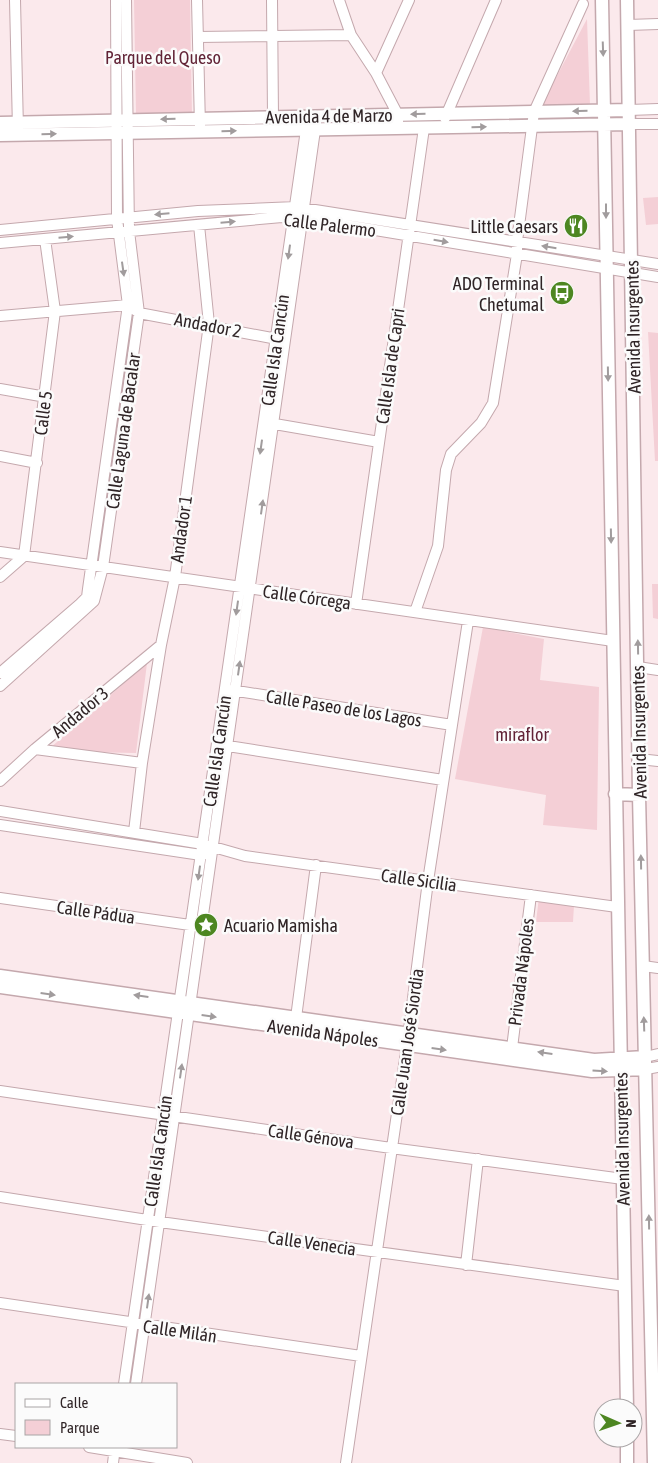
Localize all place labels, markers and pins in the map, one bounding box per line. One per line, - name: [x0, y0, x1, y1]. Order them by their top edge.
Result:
- restaurant icon: Little Caesars: [563, 213, 589, 239]
- place label: Little Caesars: [470, 216, 558, 237]
- place label: ADO Terminal Chetumal: [453, 273, 544, 315]
- bus stop icon: ADO Terminal Chetumal: [549, 280, 575, 306]
- place icon: Acuario Mamisha: [193, 912, 219, 938]
- place label: Acuario Mamisha: [224, 915, 338, 936]

